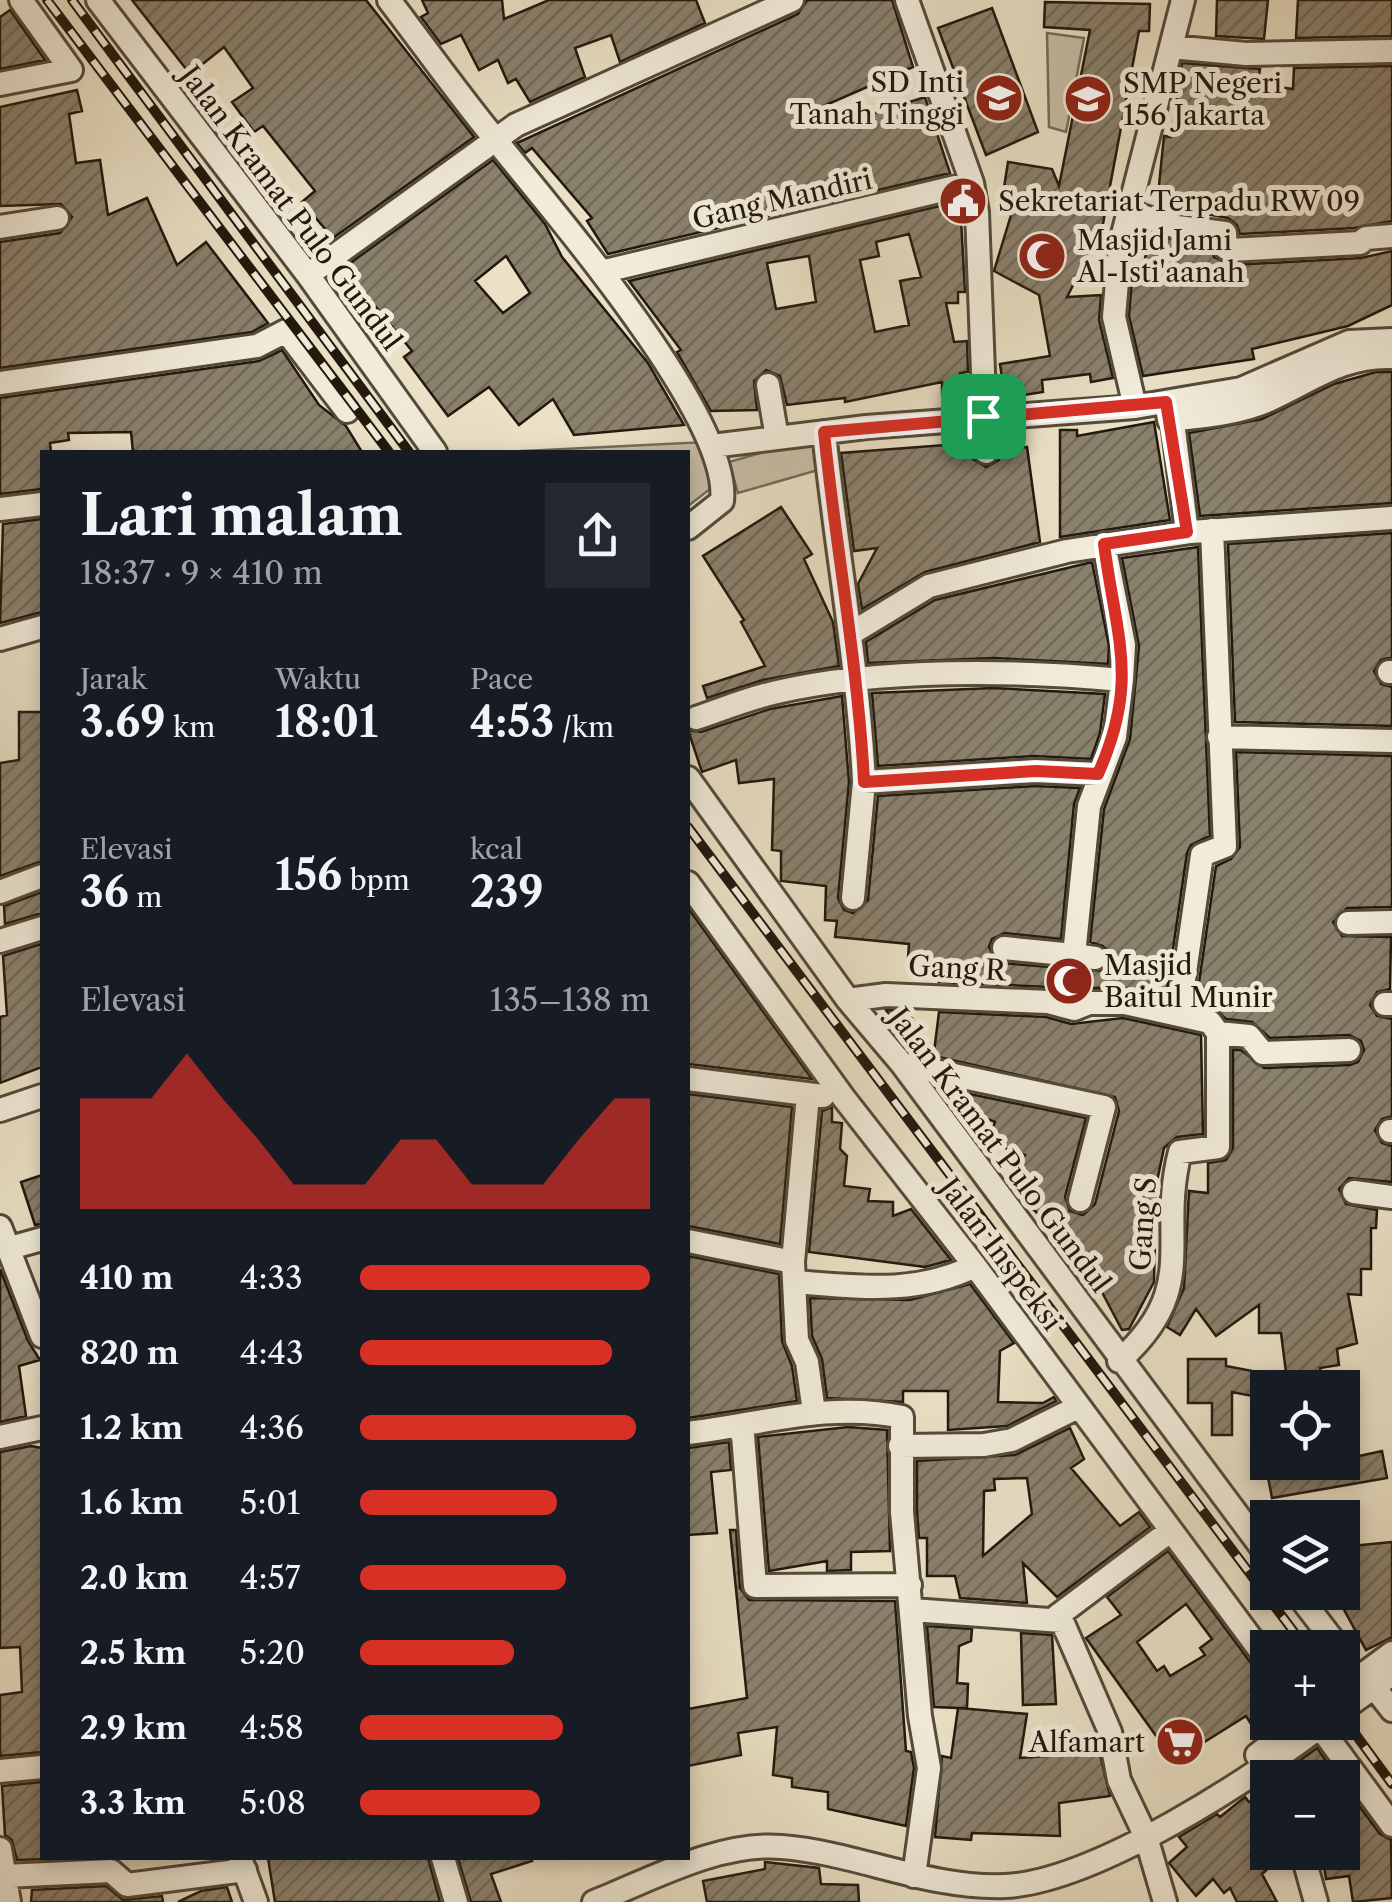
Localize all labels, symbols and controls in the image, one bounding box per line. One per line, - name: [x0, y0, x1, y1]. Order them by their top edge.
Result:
- street label: Jalan Kramat Pulo Gundul: [170, 56, 409, 357]
- place label: SD Inti Tanah Tinggi: [790, 65, 964, 131]
- place label: SMP Negeri 156 Jakarta: [1123, 66, 1282, 132]
- school or university icon: SD Inti Tanah Tinggi: [973, 72, 1025, 124]
- school or university icon: SMP Negeri 156 Jakarta: [1062, 73, 1114, 125]
- street label: Gang Mandiri: [689, 162, 875, 236]
- public building icon: Sekretariat Terpadu RW 09: [937, 175, 989, 227]
- place label: Sekretariat Terpadu RW 09: [998, 184, 1360, 218]
- place label: Masjid Jami Al-Isti'aanah: [1076, 223, 1245, 289]
- mosque icon: Masjid Jami Al-Isti'aanah: [1016, 230, 1068, 282]
- pin: [941, 374, 1026, 459]
- icon: arrive: [956, 389, 1011, 444]
- text: Lari malam: [80, 482, 403, 549]
- button: share: [545, 483, 650, 588]
- text: 18:37 · 9 × 410 m: [80, 553, 323, 592]
- text: Jarak: [80, 662, 147, 696]
- text: Waktu: [275, 662, 361, 696]
- text: Pace: [470, 662, 533, 696]
- text: 3.69: [80, 696, 166, 748]
- text: 18:01: [275, 696, 378, 748]
- text: 4:53: [470, 696, 554, 748]
- text: km: [166, 710, 215, 744]
- text: /km: [554, 710, 614, 744]
- text: Elevasi: [80, 832, 173, 866]
- text: kcal: [470, 832, 523, 866]
- text: 156: [275, 849, 342, 901]
- text: bpm: [342, 863, 410, 897]
- text: 36: [80, 866, 129, 918]
- text: 239: [470, 866, 544, 918]
- text: m: [129, 880, 162, 914]
- street label: Gang R: [907, 948, 1008, 988]
- place label: Masjid Baitul Munir: [1104, 948, 1273, 1014]
- mosque icon: Masjid Baitul Munir: [1043, 955, 1095, 1007]
- text: Elevasi: [80, 980, 186, 1019]
- text: 135–138 m: [490, 980, 650, 1019]
- street label: Jalan Kramat Pulo Gundul: [879, 998, 1118, 1299]
- street label: Jalan Inspeksi: [930, 1168, 1069, 1337]
- street label: Gang S: [1123, 1176, 1163, 1272]
- text: 410 m: [80, 1258, 173, 1297]
- text: 4:33: [240, 1258, 303, 1297]
- text: 820 m: [80, 1333, 179, 1372]
- text: 4:43: [240, 1333, 304, 1372]
- map controls: [1250, 1370, 1360, 1870]
- button: locate: [1250, 1370, 1360, 1480]
- text: 1.2 km: [80, 1408, 183, 1447]
- text: 4:36: [240, 1408, 304, 1447]
- text: 1.6 km: [80, 1483, 183, 1522]
- text: 5:01: [240, 1483, 300, 1522]
- button: layers: [1250, 1500, 1360, 1610]
- text: 2.0 km: [80, 1558, 189, 1597]
- text: 4:57: [240, 1558, 301, 1597]
- button: +: [1250, 1630, 1360, 1740]
- text: 2.5 km: [80, 1633, 186, 1672]
- text: 5:20: [240, 1633, 305, 1672]
- text: 2.9 km: [80, 1708, 187, 1747]
- text: 4:58: [240, 1708, 304, 1747]
- supermarket icon: Alfamart: [1154, 1716, 1206, 1768]
- place label: Alfamart: [1028, 1725, 1145, 1759]
- button: −: [1250, 1760, 1360, 1870]
- text: 3.3 km: [80, 1783, 186, 1822]
- text: 5:08: [240, 1783, 306, 1822]

